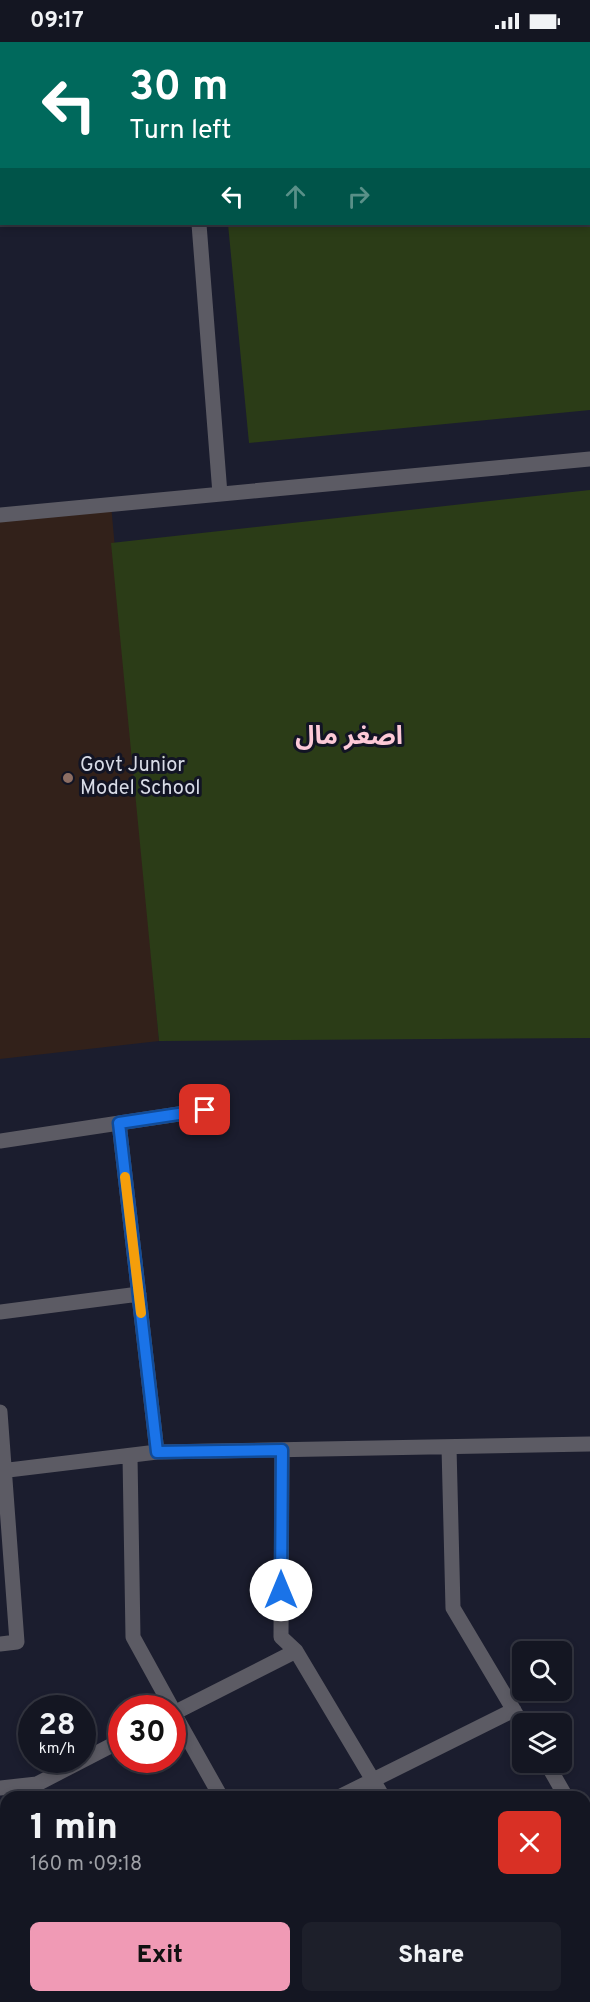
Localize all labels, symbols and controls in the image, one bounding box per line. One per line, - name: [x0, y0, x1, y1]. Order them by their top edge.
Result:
- text: 09:17: [30, 8, 84, 35]
- text: 30 m: [129, 62, 228, 115]
- icon: left: [30, 66, 108, 144]
- text: Turn left: [129, 114, 231, 148]
- icon: left: [216, 180, 249, 213]
- icon: ahead: [279, 180, 312, 213]
- icon: right: [342, 180, 375, 213]
- district label: اصغر مال: [295, 721, 403, 754]
- place label: Govt Junior Model School: [80, 753, 201, 802]
- marker: Govt Junior Model School: [61, 771, 75, 785]
- pin: [179, 1084, 230, 1135]
- icon: arrive: [188, 1093, 221, 1126]
- position arrow: [249, 1558, 313, 1622]
- map controls: [512, 1641, 572, 1773]
- button: search: [512, 1641, 572, 1701]
- speed limit sign: 30: [108, 1695, 186, 1773]
- text: 28: [38, 1708, 76, 1745]
- button: layers: [512, 1713, 572, 1773]
- text: km/h: [39, 1740, 75, 1759]
- text: 1 min: [30, 1806, 118, 1852]
- button: close: [498, 1811, 561, 1874]
- text: 160 m · 09:18: [30, 1852, 142, 1878]
- button: Exit: [30, 1922, 290, 1991]
- button: Share: [302, 1922, 561, 1991]

